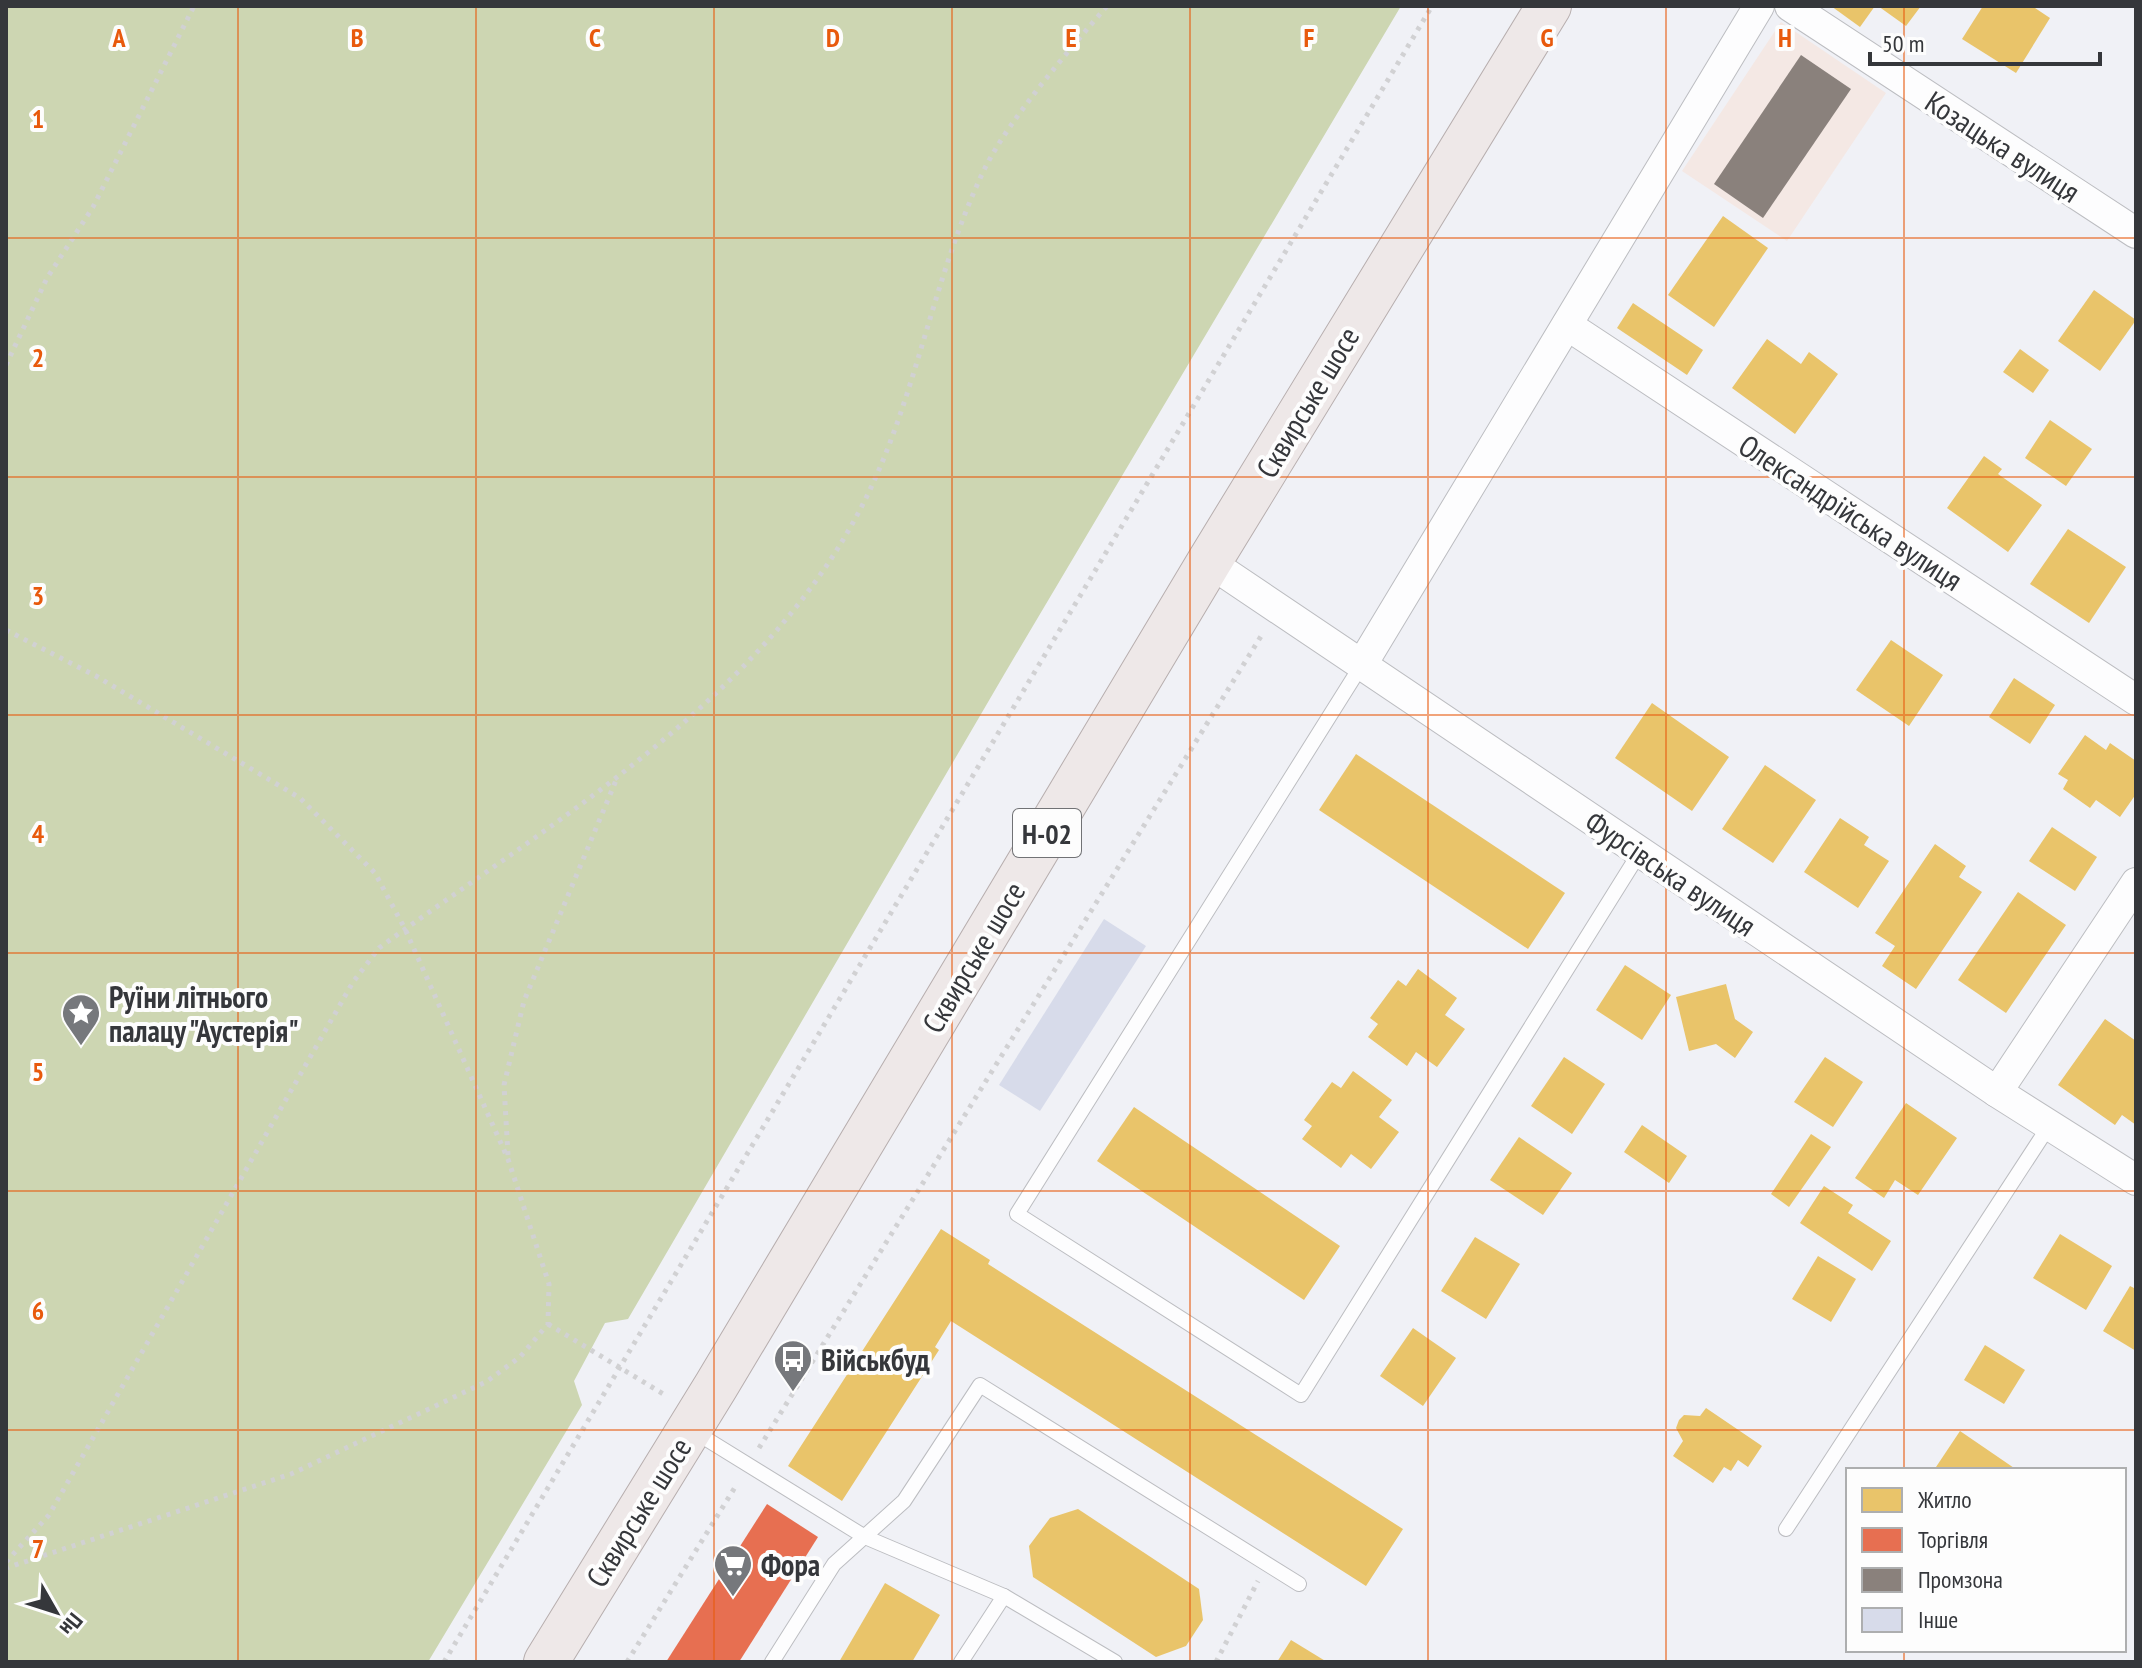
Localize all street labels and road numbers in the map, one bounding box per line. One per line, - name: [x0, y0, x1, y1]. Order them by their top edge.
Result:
- street label: Козацька вулиця: [1918, 82, 2088, 210]
- street label: Сквирське шосе: [1247, 319, 1367, 485]
- street label: Олександрійська вулиця: [1732, 425, 1970, 599]
- street label: Фурсівська вулиця: [1578, 802, 1764, 944]
- road number: Н-02: [1013, 809, 1081, 857]
- street label: Сквирське шосе: [913, 874, 1033, 1040]
- street label: Сквирське шосе: [577, 1430, 699, 1594]

